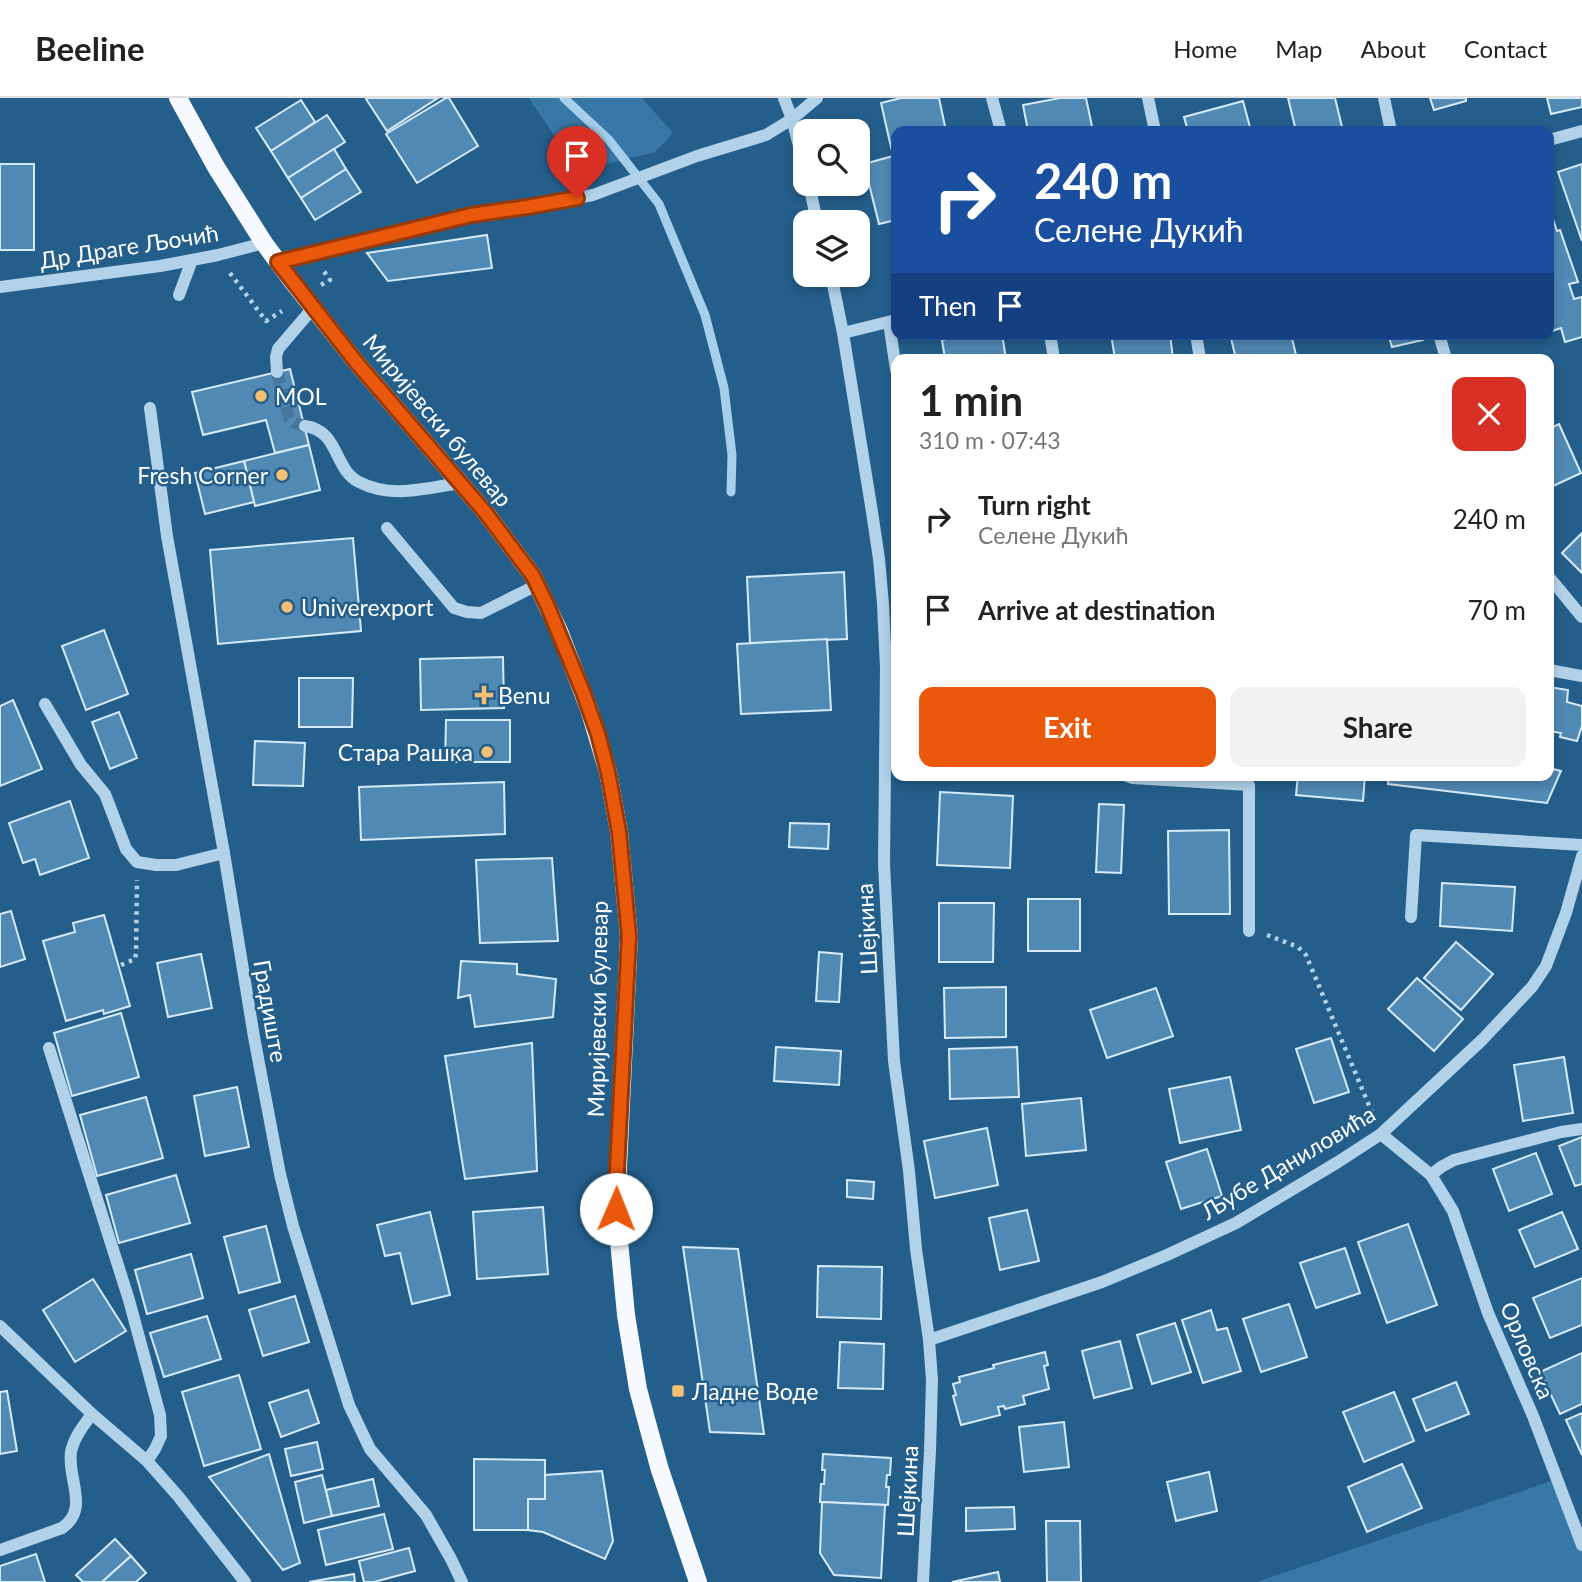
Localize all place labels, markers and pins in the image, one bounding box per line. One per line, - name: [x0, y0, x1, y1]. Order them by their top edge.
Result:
- pin: [547, 126, 607, 198]
- place label: MOL: [275, 382, 327, 410]
- marker: MOL: [253, 388, 269, 404]
- place label: Fresh Corner: [137, 461, 269, 489]
- marker: Fresh Corner: [274, 467, 290, 483]
- place label: Univerexport: [301, 593, 434, 621]
- marker: Univerexport: [279, 599, 295, 615]
- place label: Benu: [498, 681, 551, 709]
- marker: Benu: [476, 687, 492, 703]
- place label: Стара Рашка: [338, 738, 473, 766]
- marker: Стара Рашка: [479, 744, 495, 760]
- place label: Ладне Воде: [691, 1377, 818, 1405]
- marker: Ладне Воде: [670, 1383, 686, 1399]

